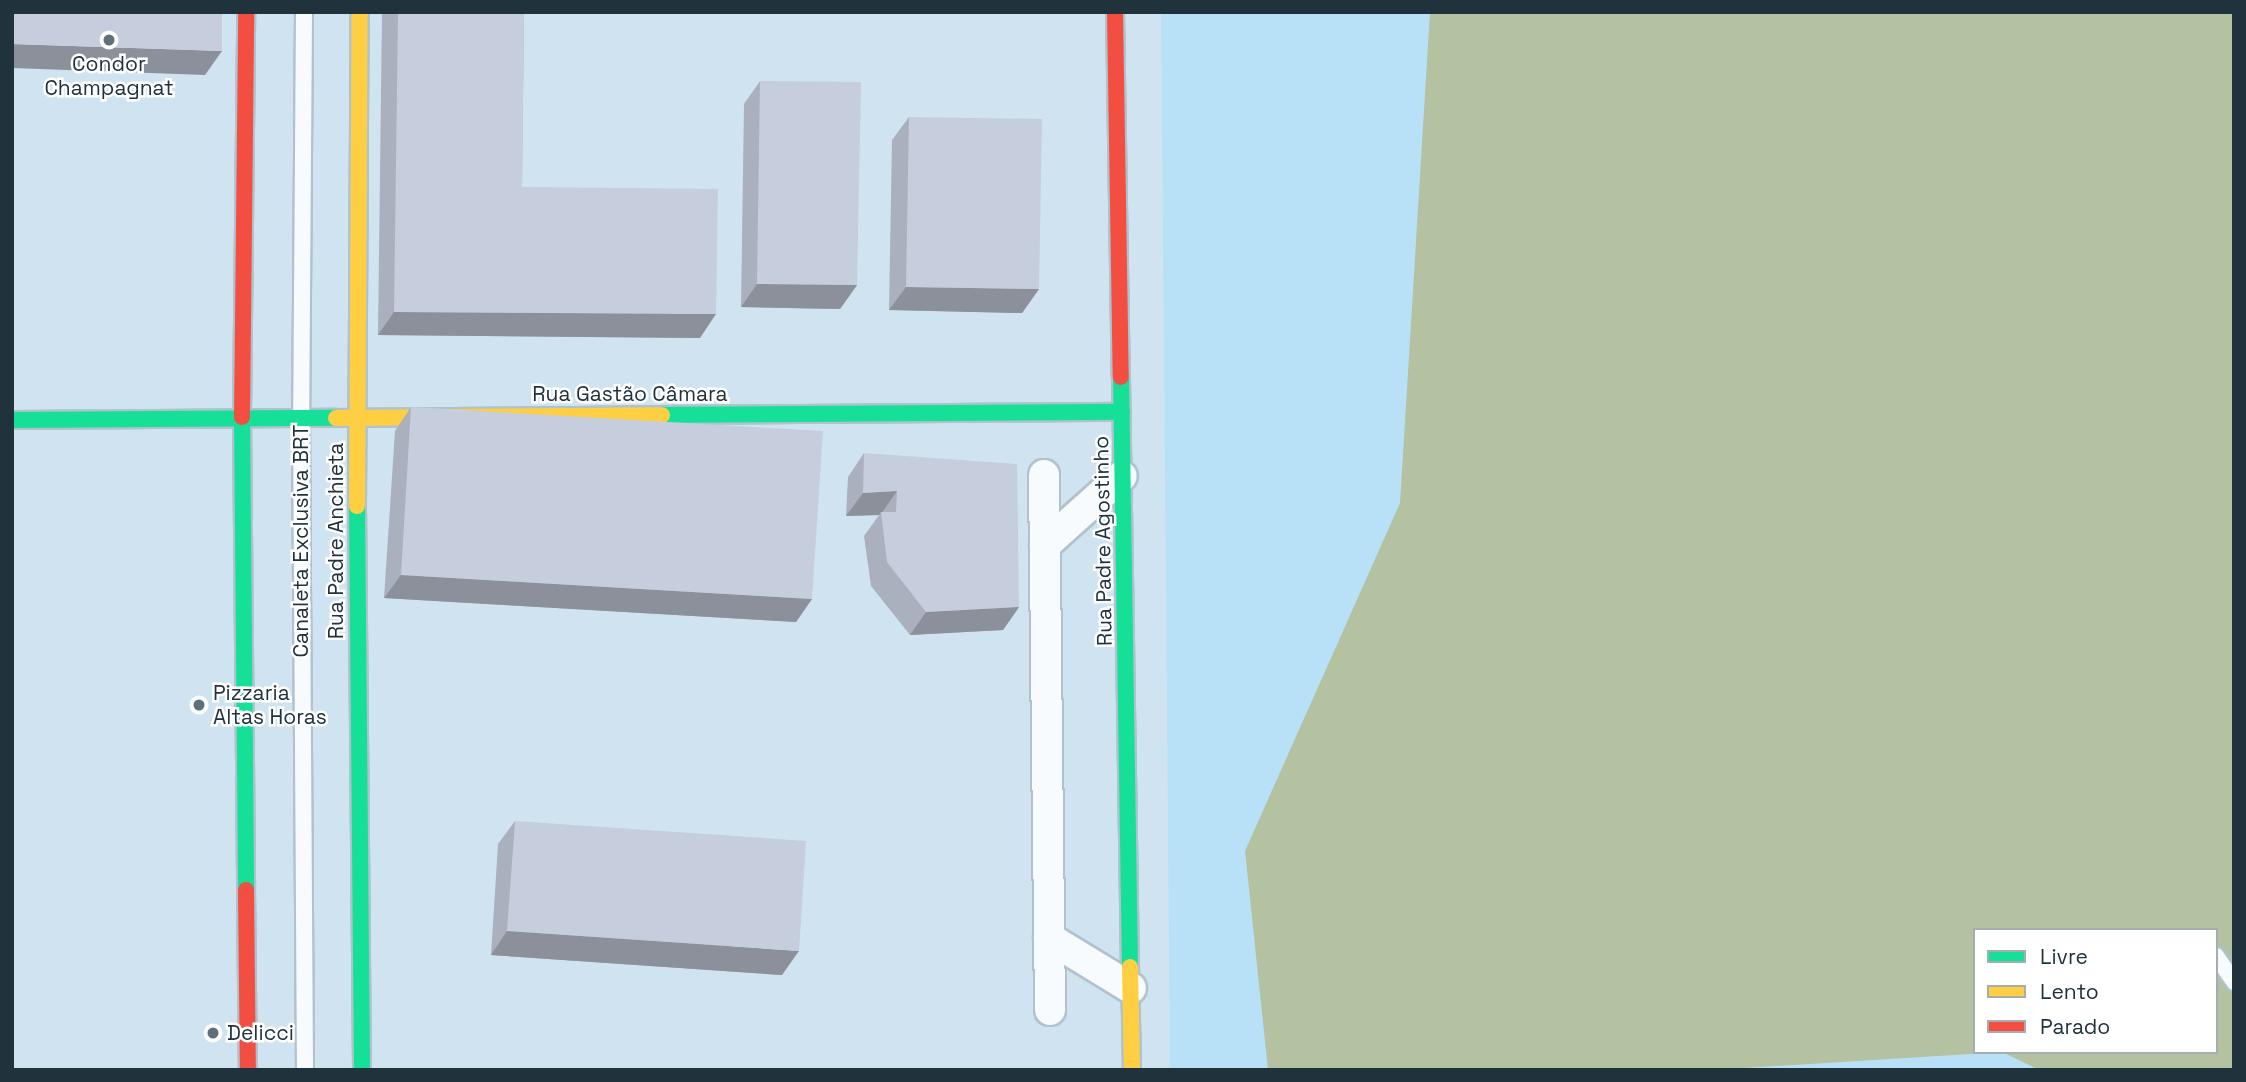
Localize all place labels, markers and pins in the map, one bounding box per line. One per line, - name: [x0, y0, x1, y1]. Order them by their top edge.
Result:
- marker: Condor Champagnat: [101, 32, 117, 48]
- place label: Condor Champagnat: [44, 51, 174, 101]
- place label: Pizzaria Altas Horas: [213, 680, 327, 730]
- marker: Pizzaria Altas Horas: [191, 697, 207, 713]
- place label: Delicci: [227, 1020, 294, 1046]
- marker: Delicci: [205, 1025, 221, 1041]

